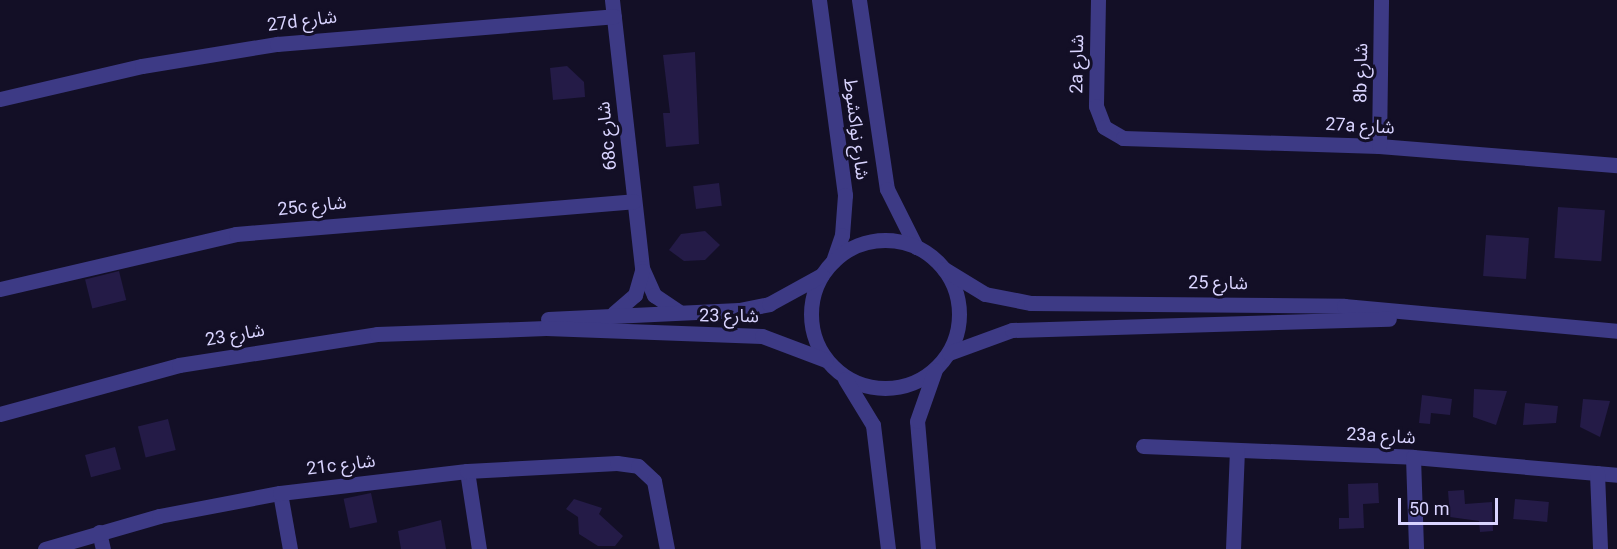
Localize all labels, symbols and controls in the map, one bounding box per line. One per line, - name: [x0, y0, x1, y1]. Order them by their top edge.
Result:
- street label: 27d شارع: [266, 6, 338, 36]
- street label: 2a شارع: [1066, 34, 1088, 94]
- street label: 8b شارع: [1350, 43, 1372, 103]
- street label: شارع نواكشوط: [839, 77, 873, 181]
- street label: 68c شارع: [593, 100, 621, 172]
- street label: 27a شارع: [1325, 113, 1395, 139]
- street label: 25c شارع: [276, 192, 348, 220]
- street label: شارع 25: [1188, 272, 1248, 294]
- street label: شارع 23: [699, 305, 759, 327]
- street label: شارع 23: [204, 319, 266, 351]
- street label: 23a شارع: [1346, 423, 1416, 449]
- street label: 21c شارع: [305, 450, 377, 480]
- scale bar: [1401, 486, 1502, 524]
- text: 50 m: [1409, 498, 1449, 519]

